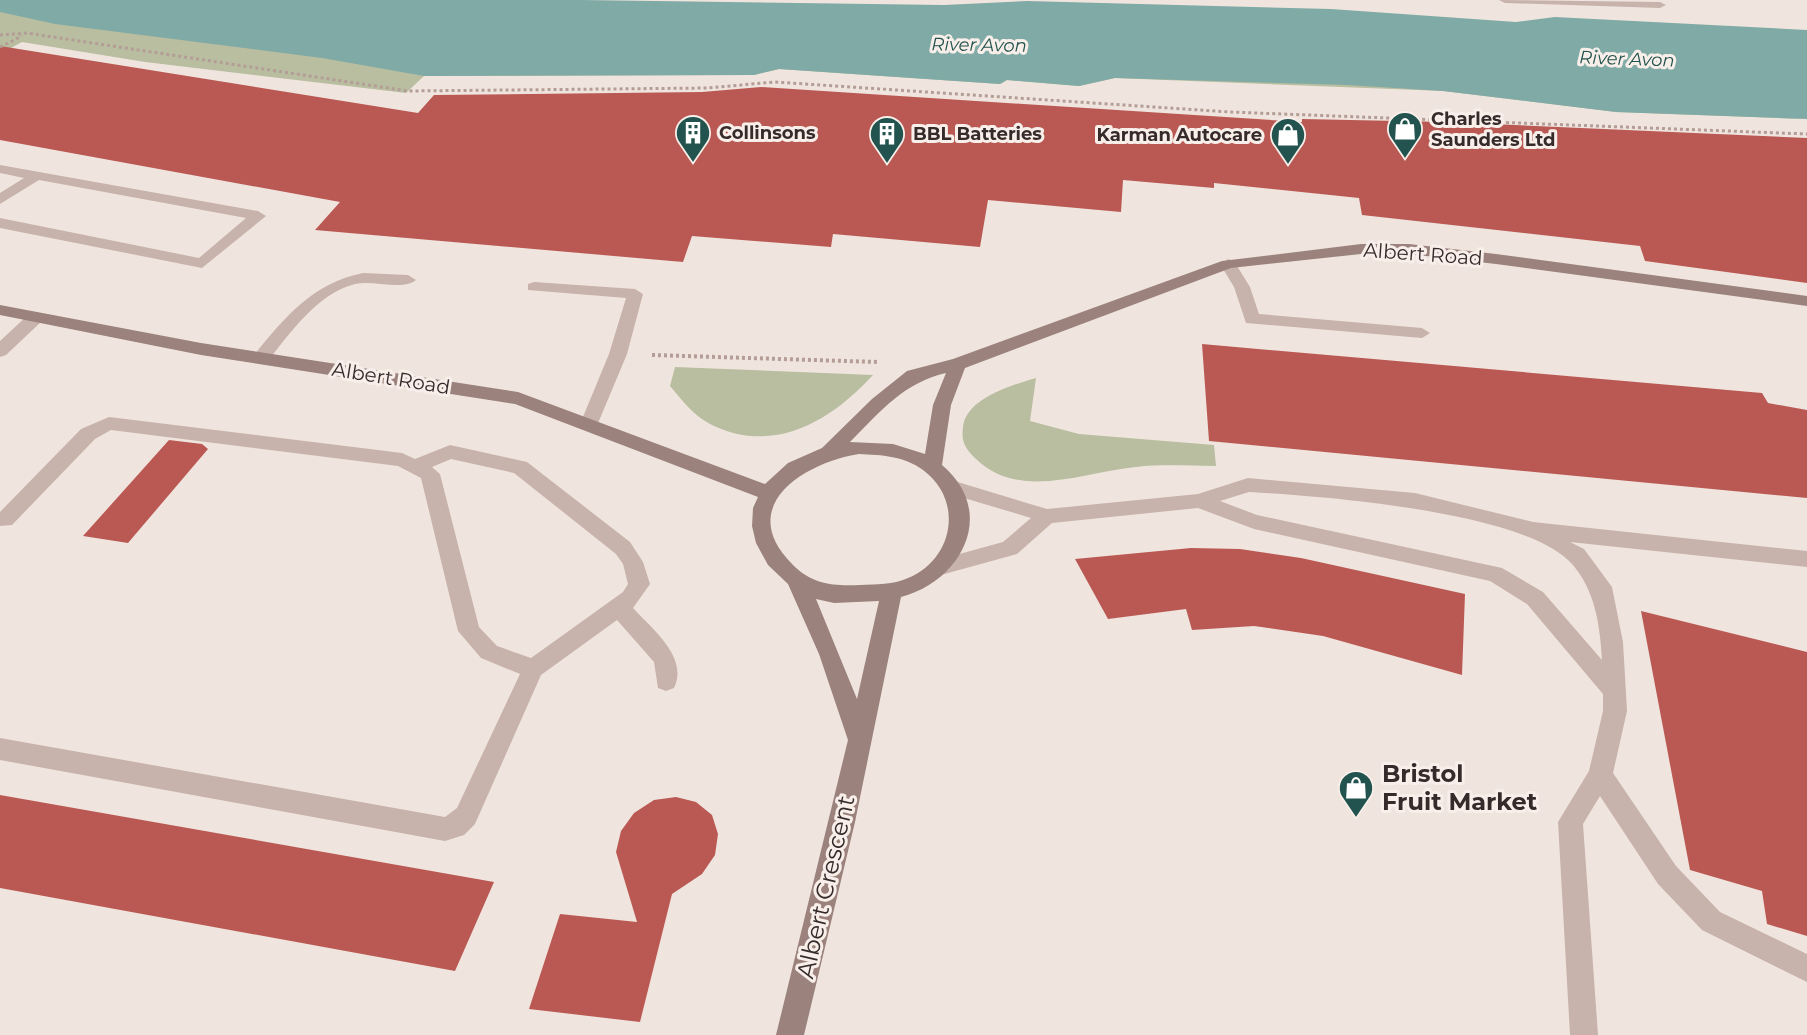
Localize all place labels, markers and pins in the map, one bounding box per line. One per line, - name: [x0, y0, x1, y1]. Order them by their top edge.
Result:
- place label: Charles Saunders Ltd: [1431, 108, 1555, 151]
- shop icon: Charles Saunders Ltd: [1386, 110, 1424, 160]
- building icon: Collinsons: [674, 114, 712, 164]
- building icon: BBL Batteries: [868, 115, 906, 165]
- shop icon: Karman Autocare: [1269, 116, 1307, 166]
- place label: Collinsons: [719, 122, 816, 144]
- place label: BBL Batteries: [913, 123, 1042, 145]
- place label: Karman Autocare: [1097, 124, 1262, 146]
- place label: Bristol Fruit Market: [1382, 759, 1538, 816]
- shop icon: Bristol Fruit Market: [1337, 769, 1375, 819]

